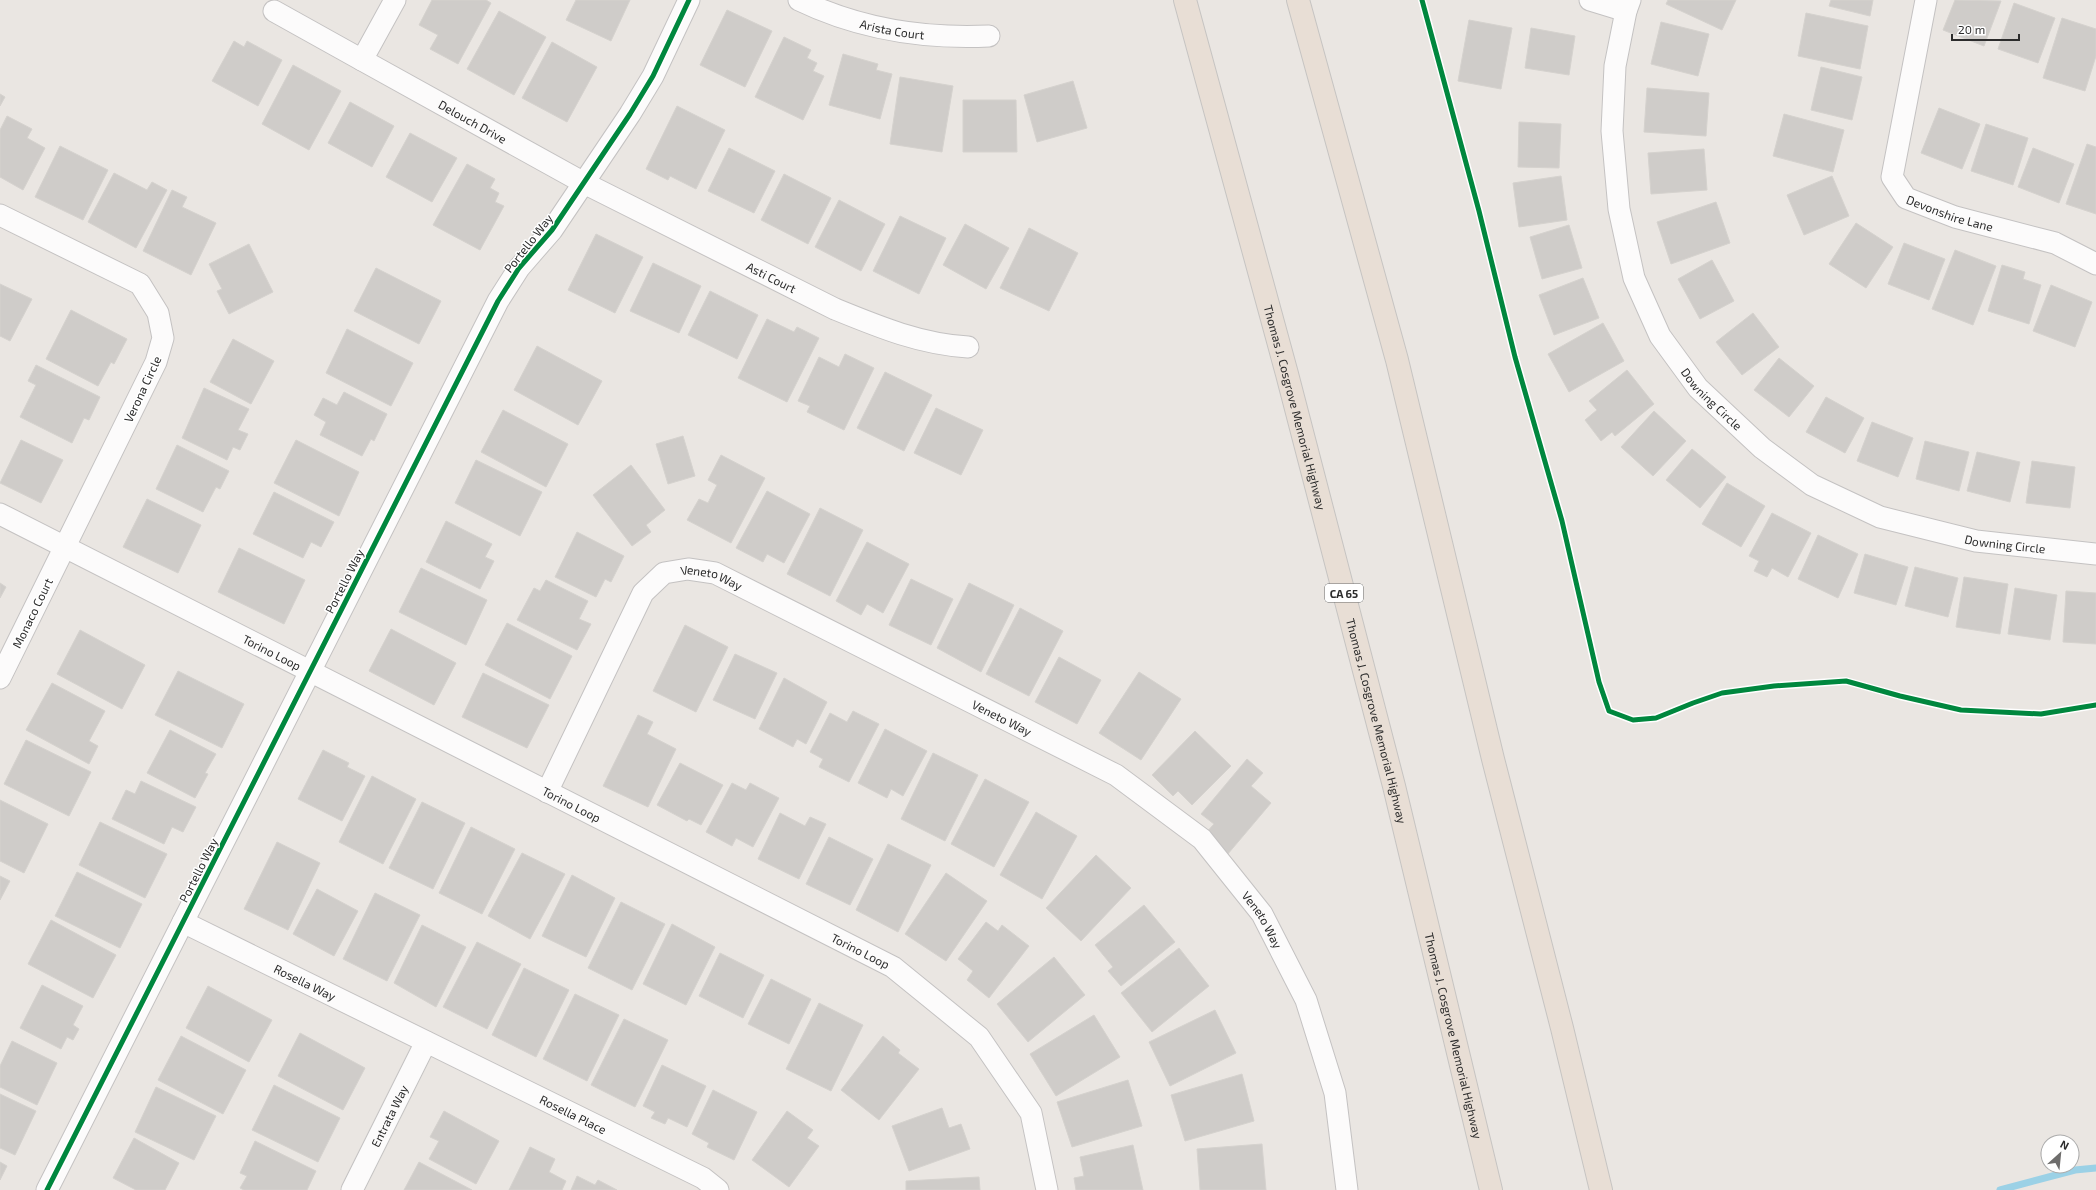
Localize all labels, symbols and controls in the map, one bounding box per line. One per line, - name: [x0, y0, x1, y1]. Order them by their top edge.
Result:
- street label: Arista Court: [858, 16, 925, 42]
- scale bar: [1952, 16, 2019, 42]
- text: 20 m: [1958, 22, 1985, 36]
- street label: Delouch Drive: [436, 97, 509, 146]
- street label: Devonshire Lane: [1905, 192, 1995, 234]
- street label: Portello Way: [501, 210, 556, 275]
- street label: Asti Court: [744, 259, 799, 296]
- street label: Thomas J. Cosgrove Memorial Highway: [1261, 303, 1329, 512]
- street label: Verona Circle: [121, 354, 163, 424]
- street label: Downing Circle: [1679, 365, 1745, 433]
- street label: Downing Circle: [1963, 531, 2046, 555]
- street label: Portello Way: [322, 546, 366, 615]
- street label: Veneto Way: [679, 562, 745, 593]
- street label: Monaco Court: [9, 575, 55, 650]
- road number: CA 65: [1325, 584, 1363, 602]
- street label: Thomas J. Cosgrove Memorial Highway: [1344, 617, 1410, 826]
- street label: Torino Loop: [241, 631, 304, 673]
- street label: Veneto Way: [970, 697, 1035, 739]
- street label: Torino Loop: [540, 783, 603, 825]
- street label: Portello Way: [176, 835, 220, 904]
- street label: Veneto Way: [1240, 888, 1286, 951]
- street label: Torino Loop: [829, 930, 892, 971]
- street label: Thomas J. Cosgrove Memorial Highway: [1422, 931, 1486, 1141]
- street label: Rosella Way: [272, 961, 339, 1003]
- street label: Entrata Way: [368, 1082, 411, 1149]
- street label: Rosella Place: [538, 1092, 609, 1136]
- north arrow: [2040, 1134, 2080, 1174]
- text: N: [2058, 1137, 2071, 1152]

